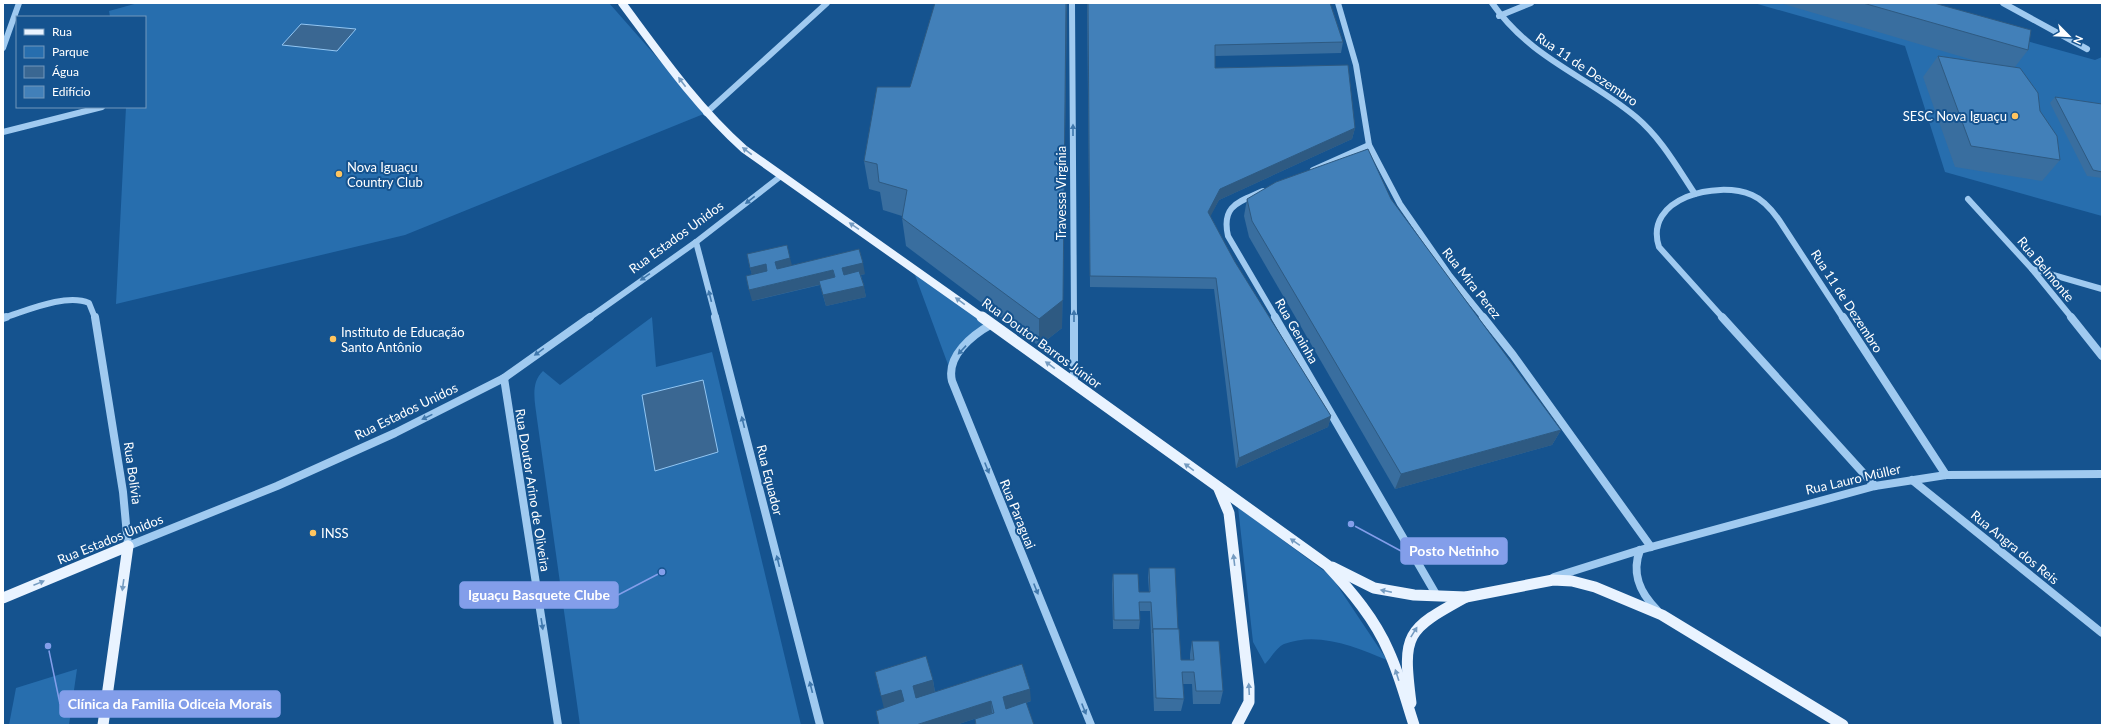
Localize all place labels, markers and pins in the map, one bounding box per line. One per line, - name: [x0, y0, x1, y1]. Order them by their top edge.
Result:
- place label: SESC Nova Iguaçu: [1903, 108, 2007, 124]
- marker: SESC Nova Iguaçu: [2010, 111, 2020, 121]
- place label: Nova Iguaçu Country Club: [347, 159, 423, 190]
- marker: Nova Iguaçu Country Club: [334, 169, 344, 179]
- place label: Instituto de Educação Santo Antônio: [341, 324, 465, 355]
- marker: Instituto de Educação Santo Antônio: [328, 334, 338, 344]
- place label: INSS: [321, 525, 349, 541]
- marker: INSS: [308, 528, 318, 538]
- callout: Posto Netinho: [1401, 538, 1507, 564]
- callout: Iguaçu Basquete Clube: [460, 582, 618, 608]
- callout: Clínica da Familia Odiceia Morais: [60, 691, 280, 717]

